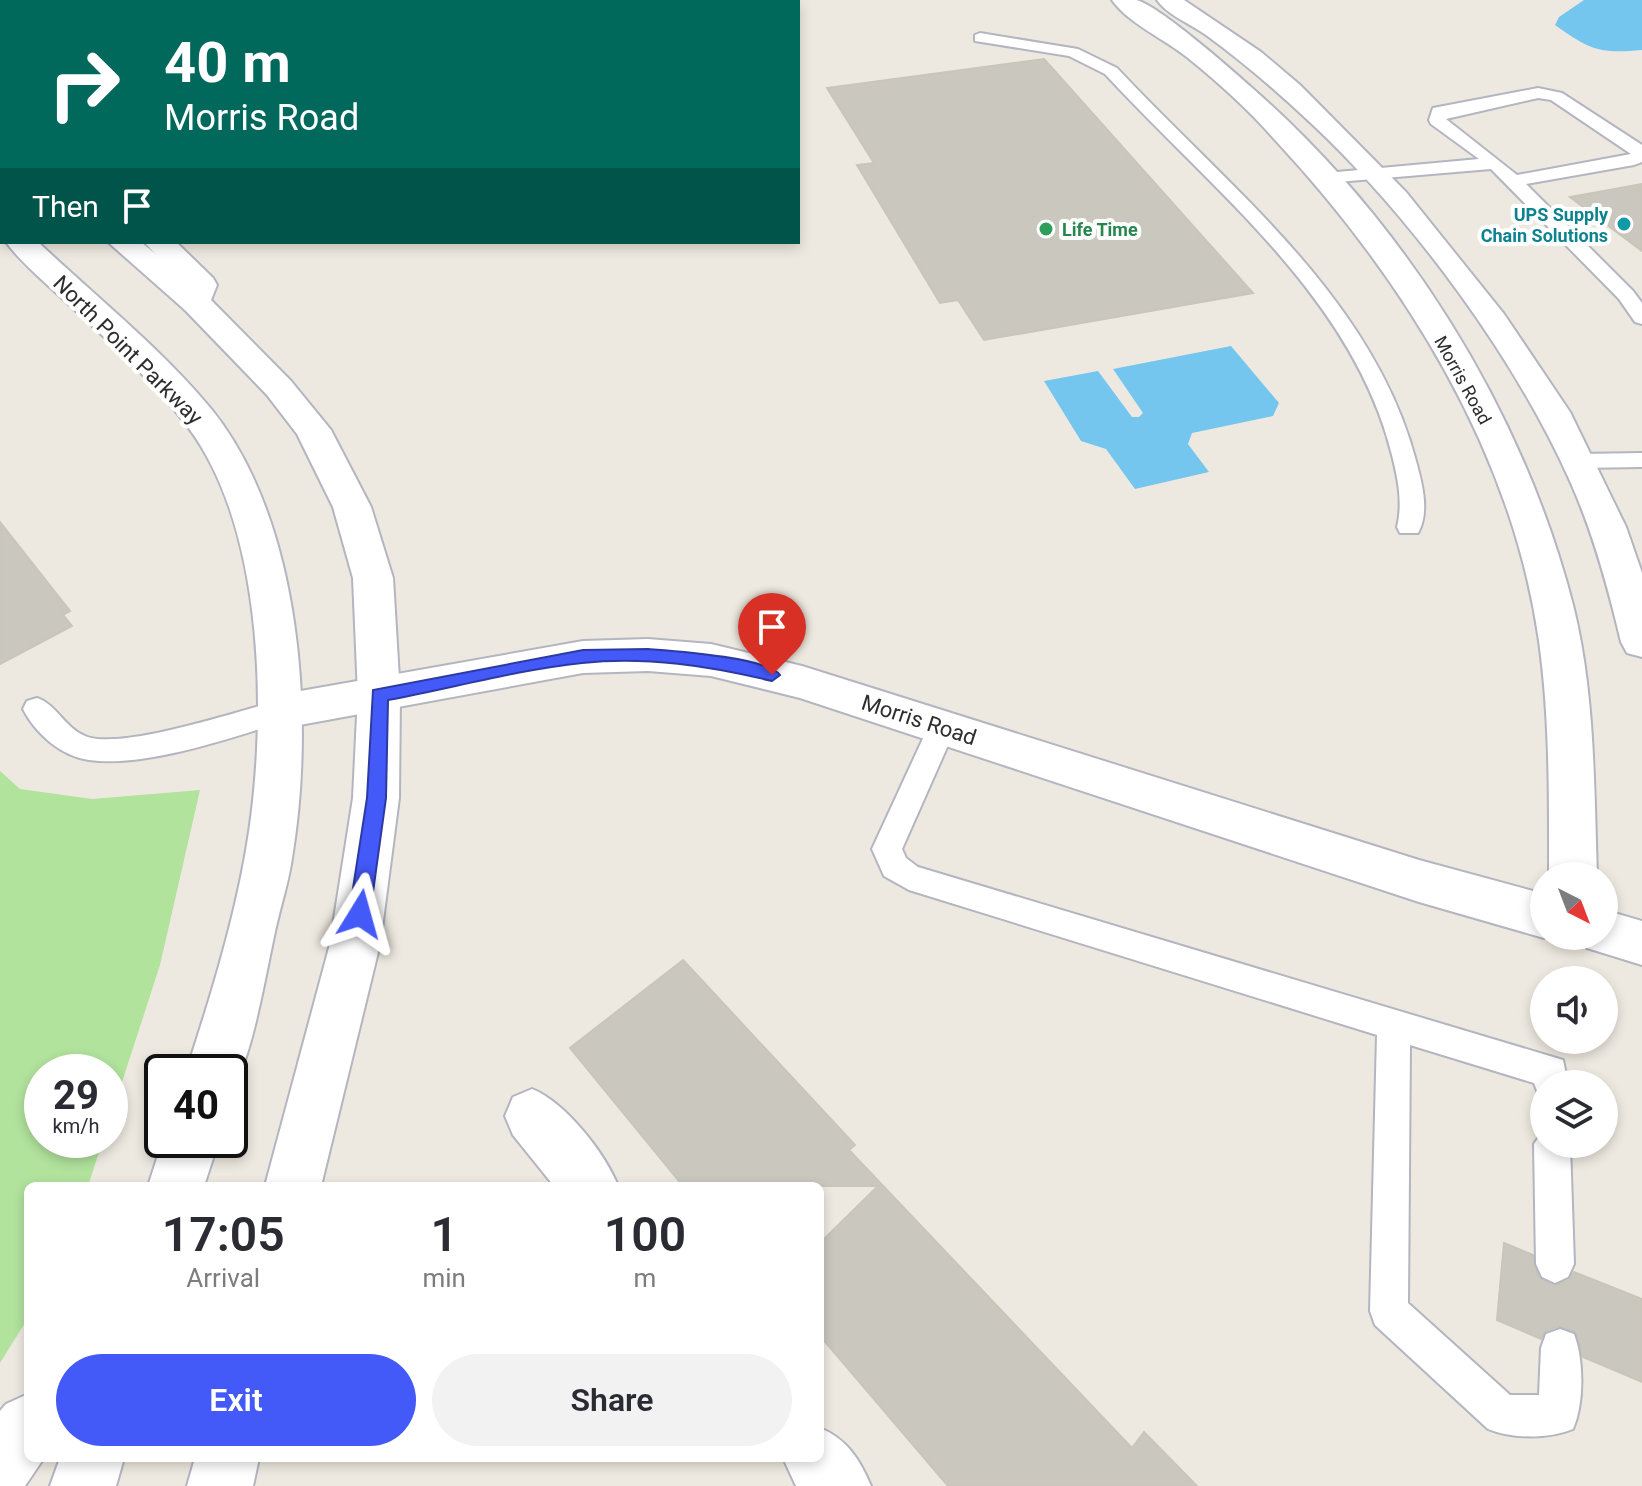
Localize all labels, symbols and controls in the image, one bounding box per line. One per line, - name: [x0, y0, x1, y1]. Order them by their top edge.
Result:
- text: 40 m: [164, 30, 291, 96]
- icon: right: [32, 32, 136, 136]
- text: Morris Road: [164, 97, 359, 139]
- icon: arrive: [115, 184, 159, 228]
- text: Then: [32, 189, 99, 224]
- place label: UPS Supply Chain Solutions: [1481, 204, 1609, 246]
- marker: UPS Supply Chain Solutions: [1615, 215, 1633, 233]
- place label: Life Time: [1062, 219, 1138, 240]
- marker: Life Time: [1037, 220, 1055, 238]
- street label: North Point Parkway: [48, 270, 208, 430]
- street label: Morris Road: [1430, 332, 1496, 428]
- pin: [738, 593, 806, 675]
- icon: arrive: [750, 605, 794, 649]
- street label: Morris Road: [858, 690, 980, 750]
- north arrow: [1530, 862, 1618, 950]
- map controls: [1530, 862, 1618, 1158]
- position arrow: [318, 872, 402, 956]
- button: sound: [1530, 966, 1618, 1054]
- speed limit sign: 40: [144, 1054, 248, 1158]
- button: layers: [1530, 1070, 1618, 1158]
- text: 29: [53, 1072, 99, 1119]
- text: km/h: [53, 1114, 99, 1138]
- text: 17:05: [162, 1206, 285, 1263]
- text: 1: [431, 1206, 458, 1263]
- text: 100: [604, 1206, 686, 1263]
- text: Arrival: [186, 1263, 260, 1293]
- text: min: [422, 1263, 466, 1293]
- text: m: [634, 1263, 656, 1293]
- button: Exit: [56, 1354, 416, 1446]
- button: Share: [432, 1354, 792, 1446]

